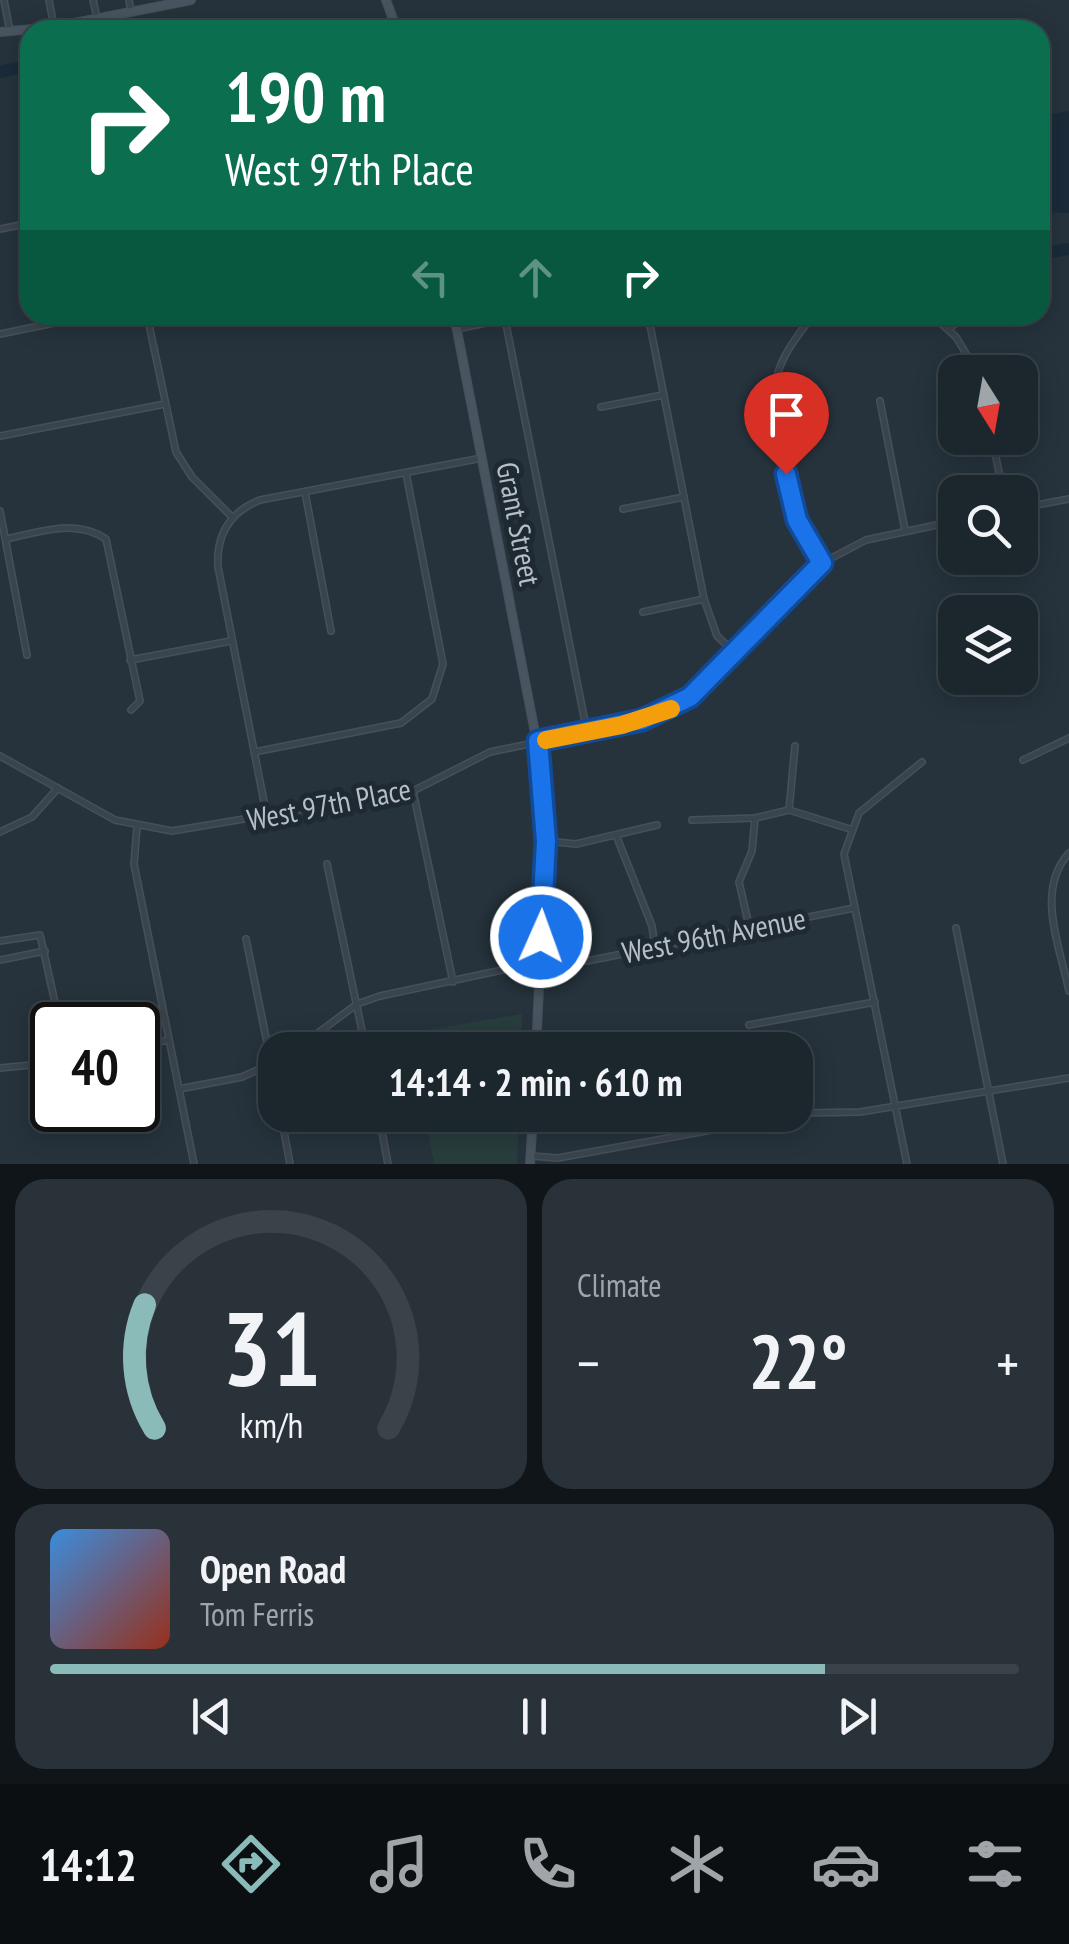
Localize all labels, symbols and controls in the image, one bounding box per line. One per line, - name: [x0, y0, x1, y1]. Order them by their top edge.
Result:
- text: 190 m: [225, 51, 386, 141]
- icon: right: [60, 60, 190, 190]
- text: West 97th Place: [225, 139, 474, 197]
- icon: left: [403, 250, 458, 305]
- icon: ahead: [508, 250, 563, 305]
- icon: right: [613, 250, 668, 305]
- north arrow: [938, 355, 1038, 455]
- map controls: [938, 355, 1038, 695]
- pin: [744, 372, 829, 475]
- icon: arrive: [759, 387, 814, 442]
- street label: Grant Street: [488, 459, 551, 589]
- button: search: [938, 475, 1038, 575]
- button: layers: [938, 595, 1038, 695]
- street label: West 97th Place: [244, 769, 414, 838]
- position arrow: [489, 885, 593, 989]
- street label: West 96th Avenue: [619, 898, 809, 971]
- speed limit sign: 40: [30, 1002, 160, 1132]
- text: 14:14 · 2 min · 610 m: [389, 1057, 682, 1106]
- text: Climate: [577, 1264, 661, 1306]
- text: 31: [221, 1280, 321, 1415]
- text: 22°: [748, 1313, 848, 1410]
- text: −: [577, 1327, 600, 1398]
- text: +: [996, 1327, 1019, 1398]
- text: km/h: [239, 1402, 303, 1448]
- text: Open Road: [200, 1544, 346, 1593]
- text: Tom Ferris: [200, 1593, 314, 1635]
- icon: previous: [184, 1689, 239, 1744]
- icon: pause: [507, 1689, 562, 1744]
- icon: next: [830, 1689, 885, 1744]
- icon: directions: [216, 1829, 286, 1899]
- icon: music: [364, 1829, 434, 1899]
- icon: phone: [513, 1829, 583, 1899]
- icon: climate: [662, 1829, 732, 1899]
- icon: car: [811, 1829, 881, 1899]
- icon: filters: [960, 1829, 1030, 1899]
- text: 14:12: [39, 1835, 137, 1893]

